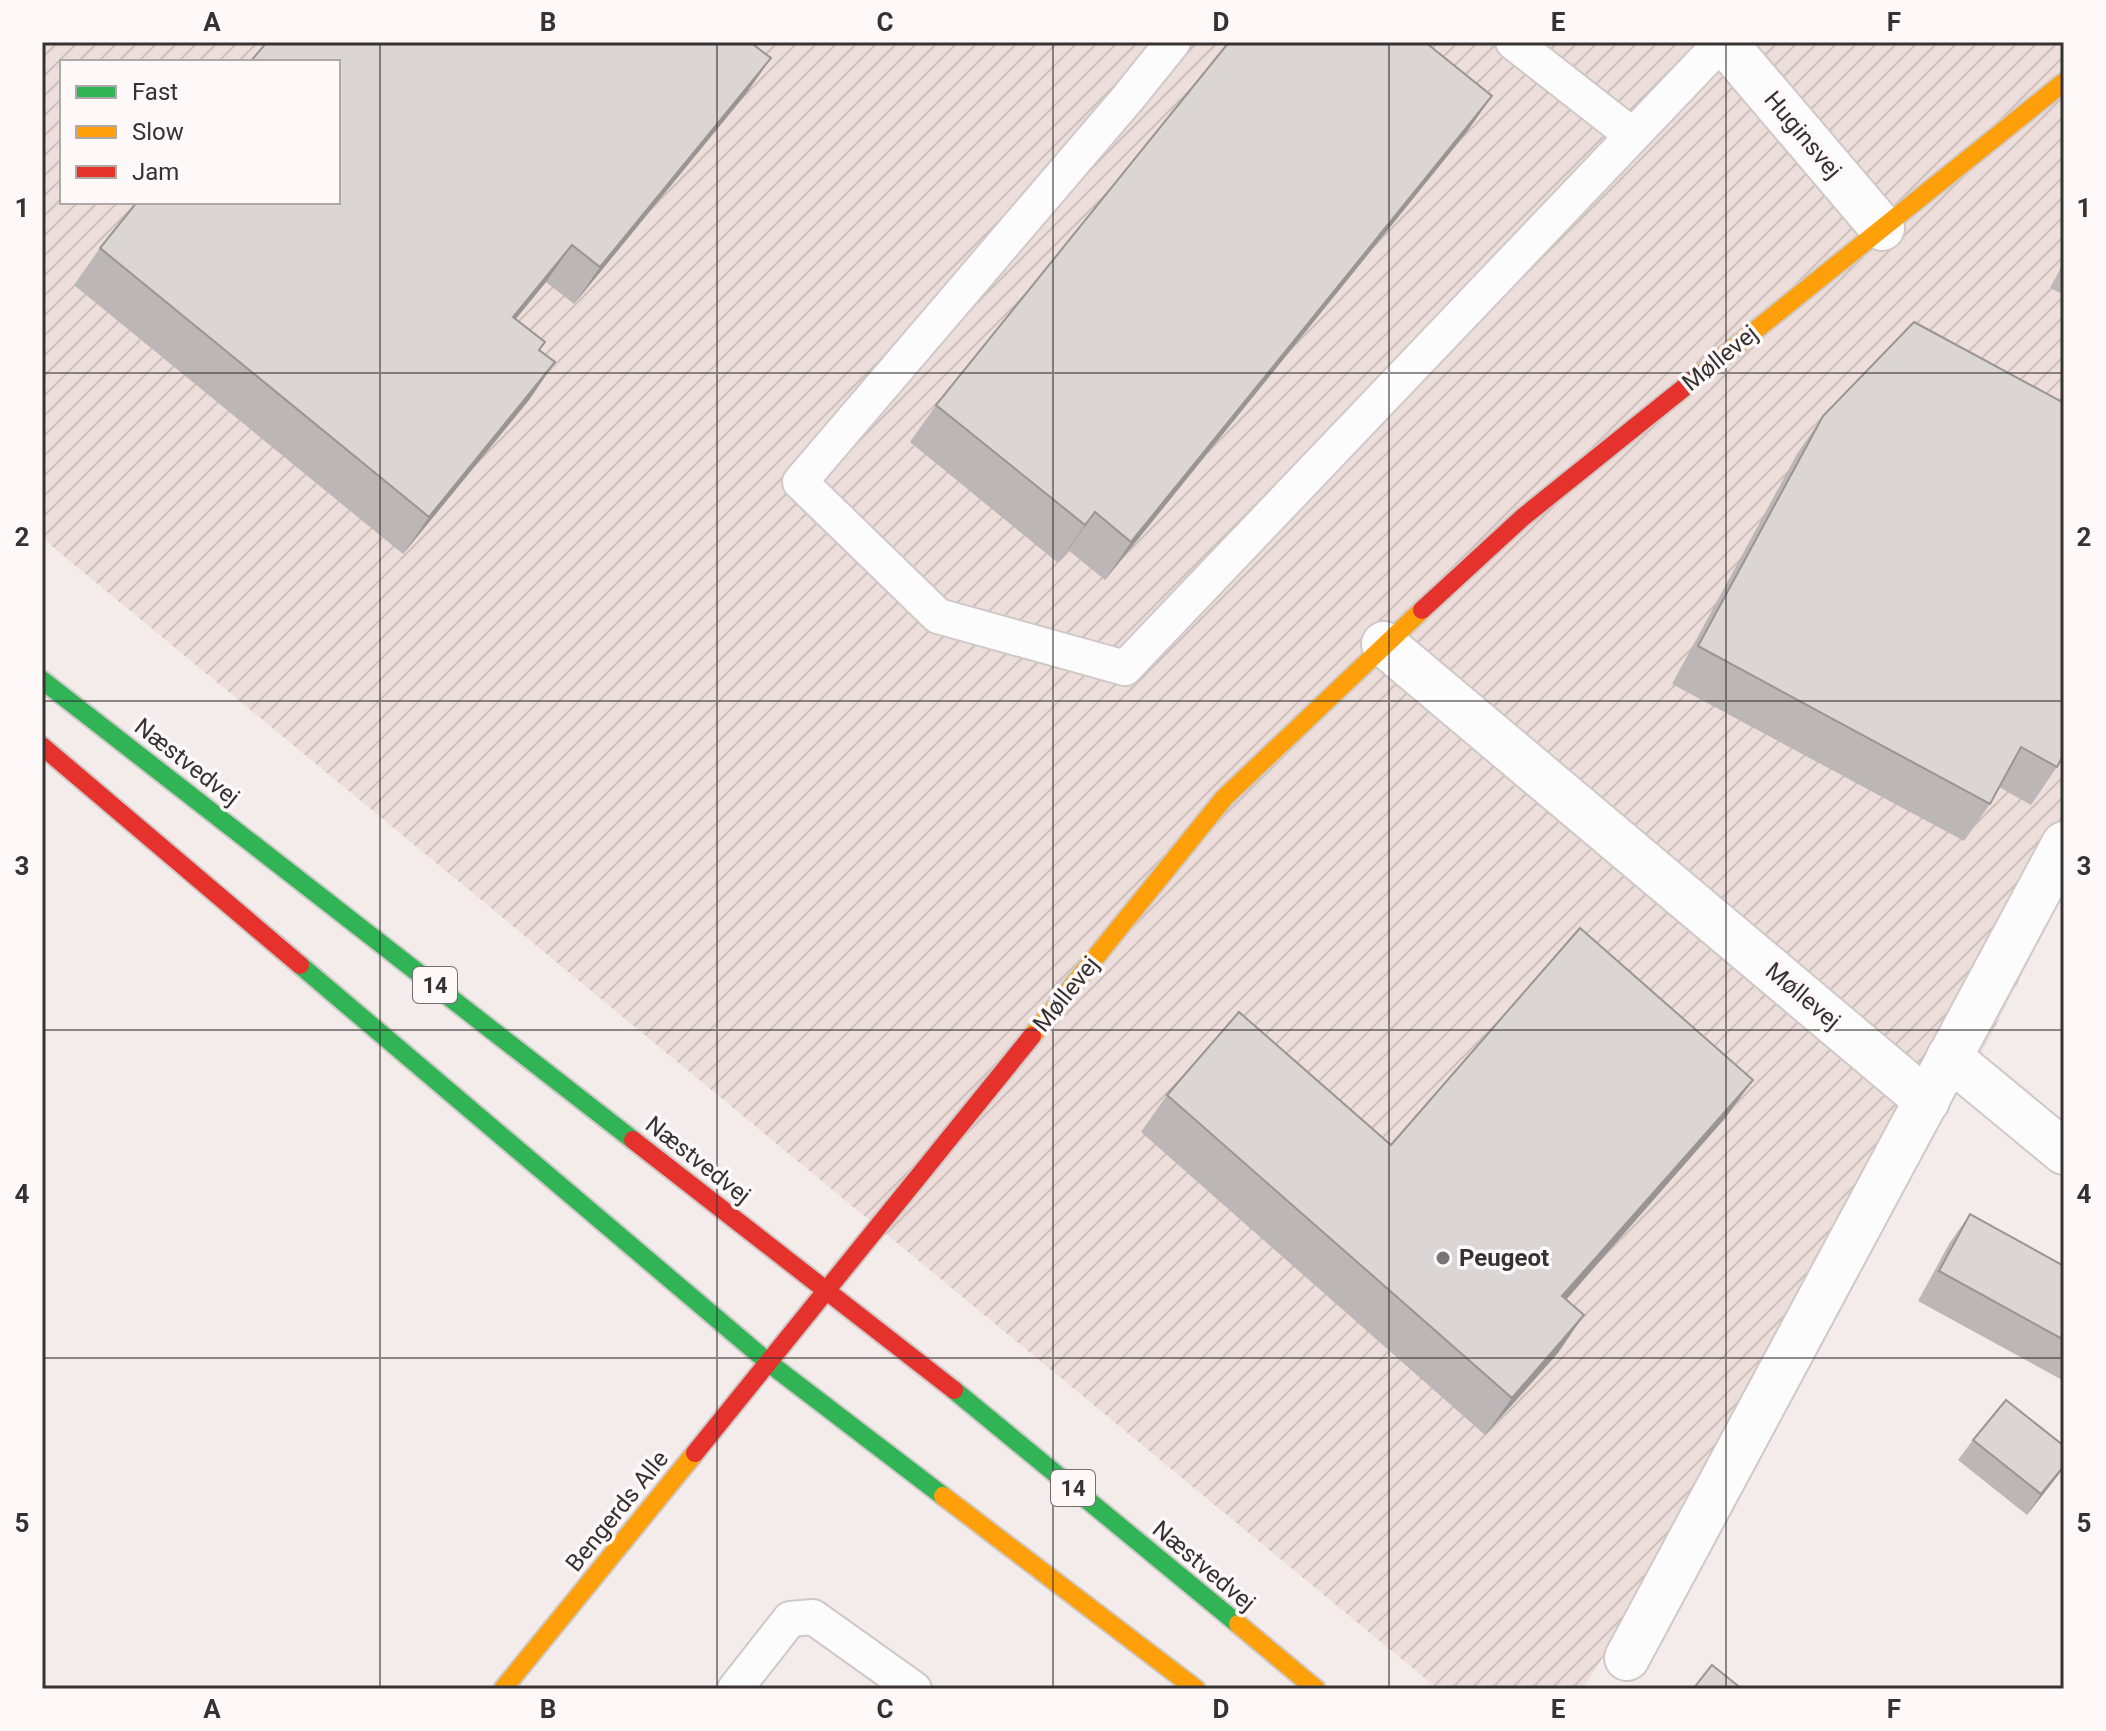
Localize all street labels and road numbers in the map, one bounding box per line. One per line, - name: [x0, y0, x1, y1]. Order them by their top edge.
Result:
- street label: Huginsvej: [1758, 86, 1848, 184]
- street label: Møllevej: [1677, 319, 1763, 397]
- street label: Næstvedvej: [129, 712, 245, 812]
- street label: Møllevej: [1027, 951, 1105, 1037]
- street label: Møllevej: [1760, 957, 1846, 1035]
- road number: 14: [413, 967, 457, 1003]
- street label: Næstvedvej: [640, 1110, 756, 1210]
- street label: Bengerds Alle: [560, 1445, 674, 1577]
- road number: 14: [1051, 1470, 1095, 1506]
- street label: Næstvedvej: [1147, 1515, 1261, 1617]

